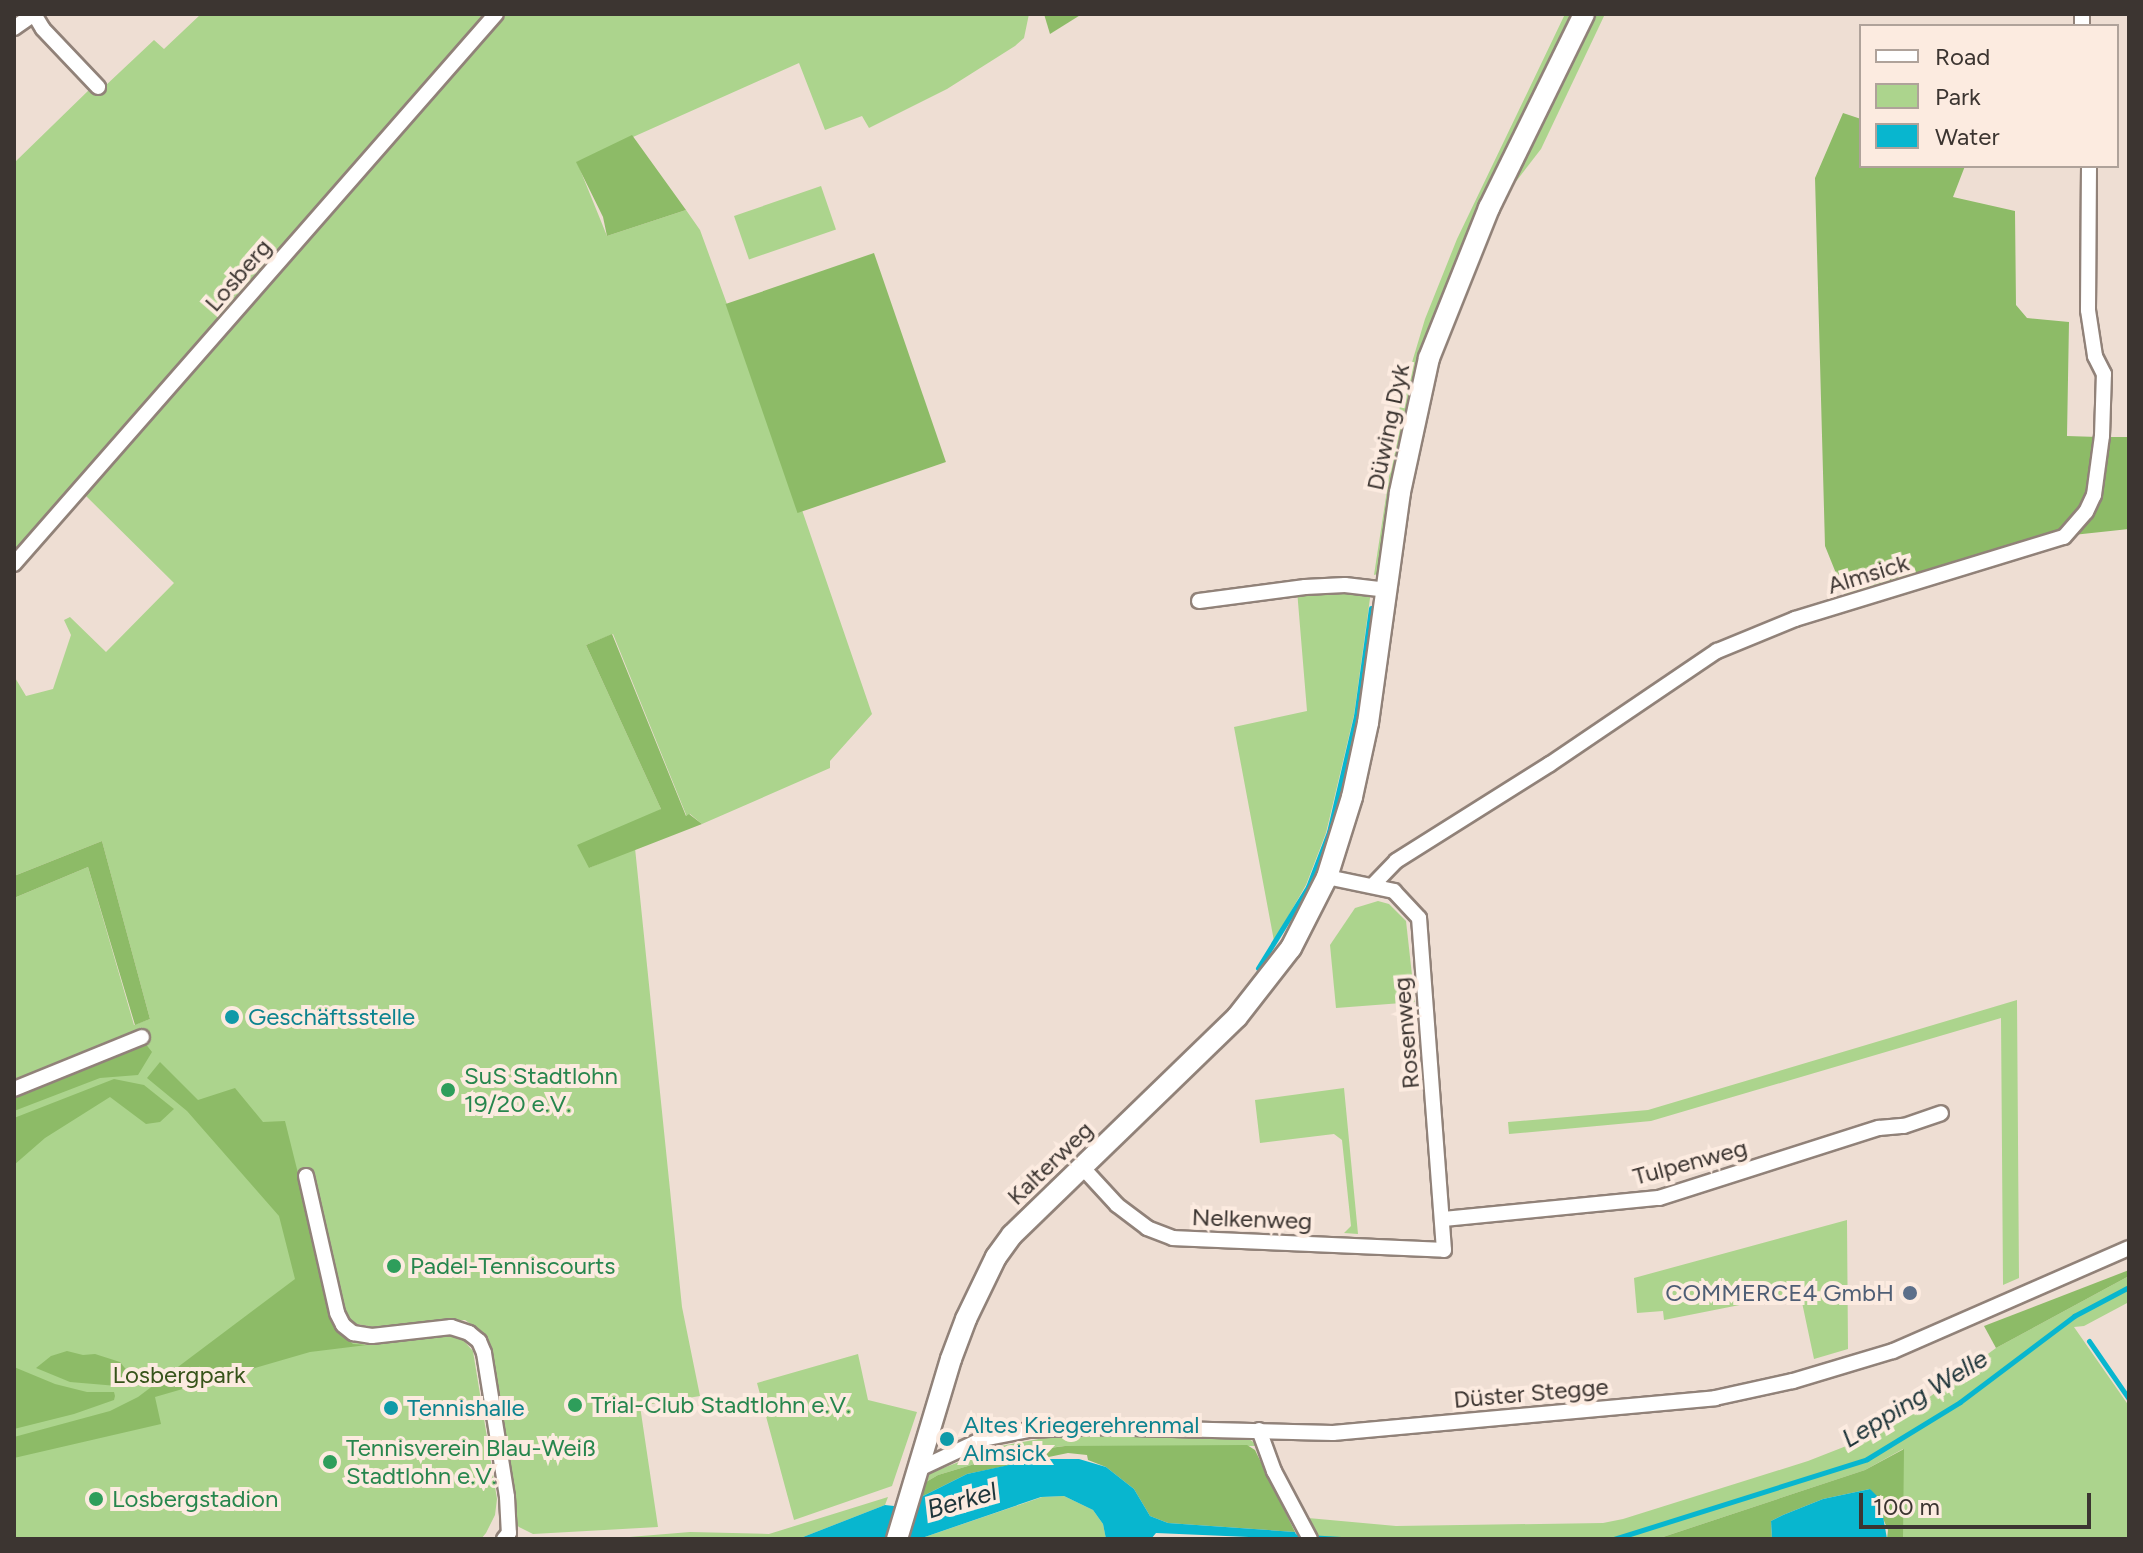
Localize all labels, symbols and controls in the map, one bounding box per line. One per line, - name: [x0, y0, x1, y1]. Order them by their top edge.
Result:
- legend: [1859, 24, 2119, 168]
- text: Road: [1935, 42, 1990, 71]
- text: Park: [1935, 82, 1981, 111]
- text: Water: [1935, 122, 2000, 151]
- street label: Losberg: [199, 233, 277, 317]
- street label: Düwing Dyk: [1361, 361, 1415, 493]
- street label: Almsick: [1824, 548, 1912, 600]
- street label: Rosenweg: [1387, 976, 1425, 1090]
- place label: Geschäftsstelle: [248, 1003, 415, 1031]
- marker: Geschäftsstelle: [223, 1008, 241, 1026]
- place label: SuS Stadtlohn 19/20 e.V.: [464, 1062, 618, 1118]
- marker: SuS Stadtlohn 19/20 e.V.: [439, 1081, 457, 1099]
- street label: Kalterweg: [1001, 1115, 1099, 1211]
- street label: Tulpenweg: [1630, 1133, 1750, 1191]
- street label: Nelkenweg: [1191, 1203, 1313, 1235]
- place label: Padel-Tenniscourts: [410, 1252, 615, 1280]
- marker: Padel-Tenniscourts: [385, 1257, 403, 1275]
- place label: COMMERCE4 GmbH: [1665, 1279, 1894, 1307]
- marker: COMMERCE4 GmbH: [1901, 1284, 1919, 1302]
- water label: Lepping Welle: [1836, 1343, 1994, 1455]
- park label: Losbergpark: [112, 1361, 246, 1389]
- street label: Düster Stegge: [1452, 1372, 1610, 1414]
- place label: Trial-Club Stadtlohn e.V.: [591, 1391, 851, 1419]
- place label: Tennishalle: [407, 1394, 525, 1422]
- marker: Trial-Club Stadtlohn e.V.: [566, 1396, 584, 1414]
- marker: Tennishalle: [382, 1399, 400, 1417]
- place label: Altes Kriegerehrenmal Almsick: [963, 1411, 1199, 1467]
- marker: Altes Kriegerehrenmal Almsick: [938, 1430, 956, 1448]
- place label: Tennisverein Blau-Weiß Stadtlohn e.V.: [346, 1434, 596, 1490]
- marker: Tennisverein Blau-Weiß Stadtlohn e.V.: [321, 1453, 339, 1471]
- water label: Berkel: [923, 1476, 1001, 1526]
- scale bar: [1863, 1477, 2095, 1527]
- place label: Losbergstadion: [112, 1485, 278, 1513]
- marker: Losbergstadion: [87, 1490, 105, 1508]
- text: 100 m: [1873, 1492, 1940, 1521]

